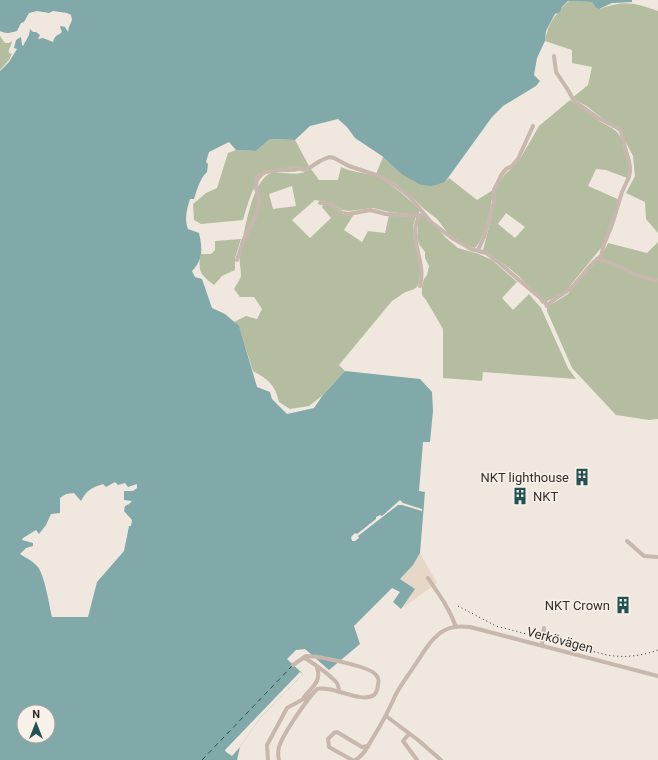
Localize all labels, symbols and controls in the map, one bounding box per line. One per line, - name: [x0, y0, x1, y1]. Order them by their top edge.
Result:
- building icon: NKT lighthouse: [572, 467, 592, 487]
- place label: NKT lighthouse: [480, 470, 569, 485]
- building icon: NKT: [510, 486, 530, 506]
- place label: NKT: [533, 489, 558, 504]
- building icon: NKT Crown: [613, 595, 633, 615]
- place label: NKT Crown: [545, 598, 610, 613]
- street label: Verkövägen: [525, 624, 595, 656]
- north arrow: [16, 704, 56, 744]
- text: N: [32, 708, 40, 721]

